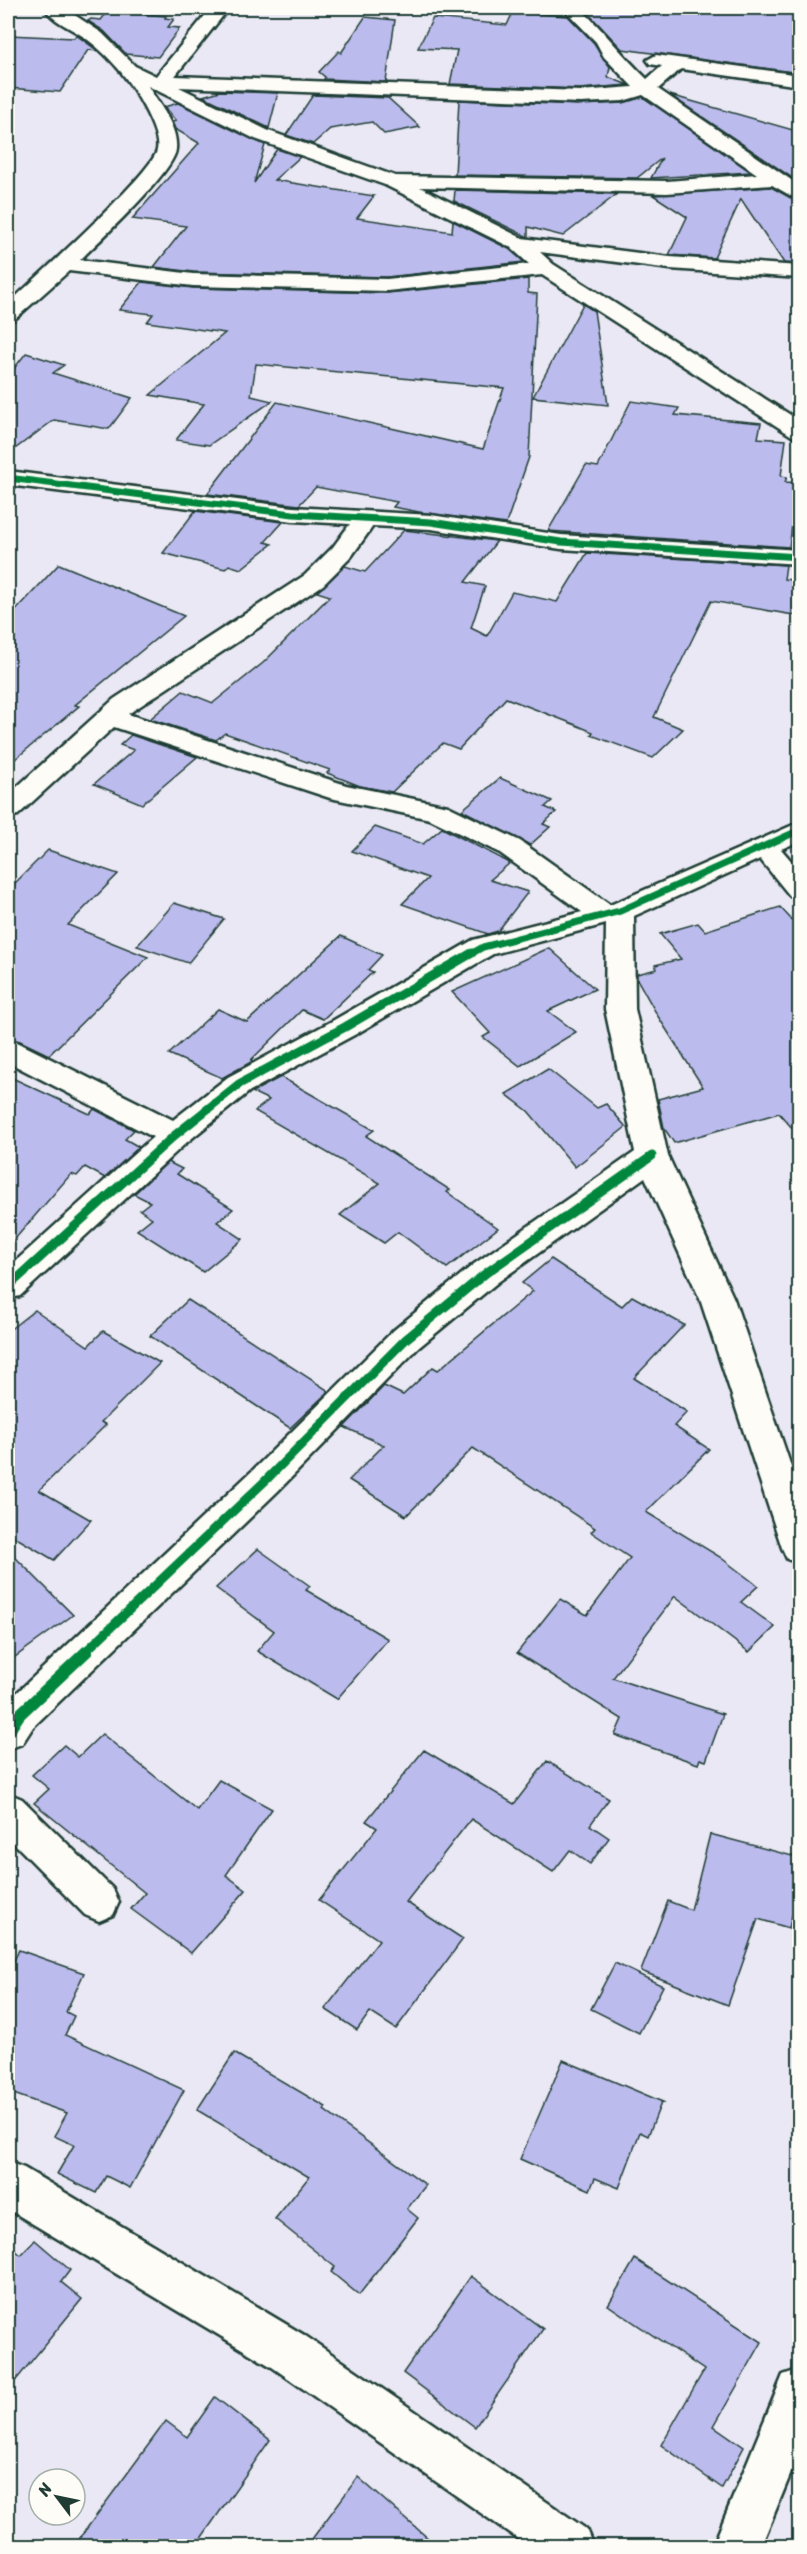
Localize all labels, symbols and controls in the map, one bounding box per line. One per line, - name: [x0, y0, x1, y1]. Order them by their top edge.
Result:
- north arrow: [27, 2467, 87, 2527]
- text: N: [29, 2476, 60, 2503]

